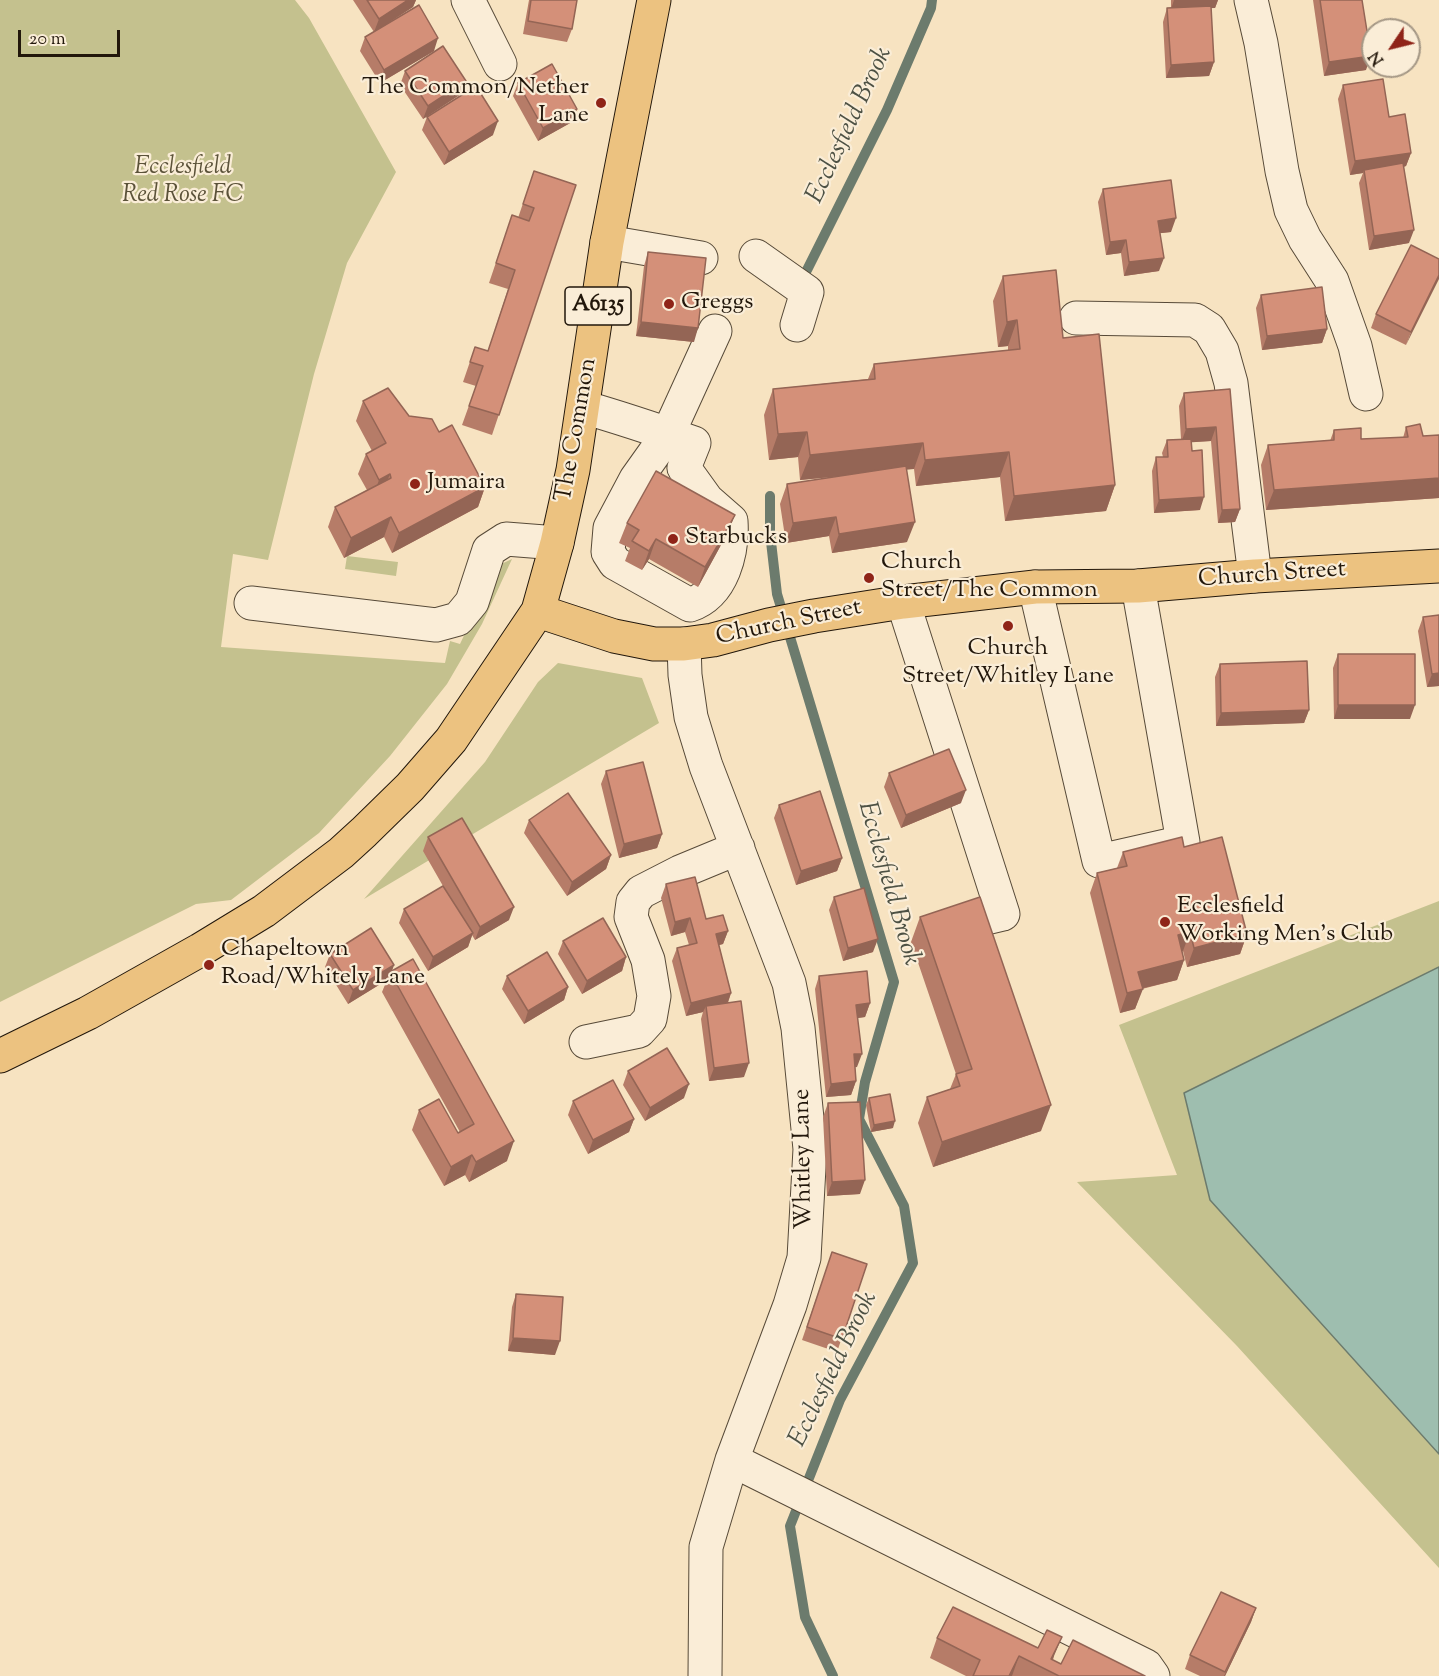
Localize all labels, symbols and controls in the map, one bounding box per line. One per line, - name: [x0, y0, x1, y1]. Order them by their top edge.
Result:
- scale bar: [21, 18, 123, 56]
- north arrow: [1361, 18, 1421, 78]
- text: 20 m: [29, 27, 66, 53]
- water label: Ecclesfield Brook: [801, 43, 901, 209]
- text: N: [1364, 46, 1391, 69]
- place label: The Common/Nether Lane: [362, 75, 589, 131]
- marker: The Common/Nether Lane: [594, 96, 608, 110]
- park label: Ecclesfield Red Rose FC: [122, 155, 244, 211]
- road number: A6135: [565, 287, 631, 325]
- place label: Greggs: [681, 290, 754, 318]
- marker: Greggs: [662, 297, 676, 311]
- street label: The Common: [551, 356, 605, 504]
- place label: Jumaira: [427, 470, 505, 498]
- marker: Jumaira: [408, 477, 422, 491]
- place label: Starbucks: [685, 525, 787, 553]
- marker: Starbucks: [666, 532, 680, 546]
- place label: Church Street/The Common: [881, 550, 1098, 606]
- street label: Church Street: [1197, 556, 1347, 596]
- marker: Church Street/The Common: [862, 571, 876, 585]
- street label: Church Street: [714, 595, 864, 653]
- marker: Church Street/Whitley Lane: [1001, 619, 1015, 633]
- place label: Church Street/Whitley Lane: [902, 636, 1114, 692]
- water label: Ecclesfield Brook: [849, 798, 925, 970]
- place label: Ecclesfield Working Men's Club: [1177, 894, 1393, 950]
- marker: Ecclesfield Working Men's Club: [1158, 915, 1172, 929]
- place label: Chapeltown Road/Whitely Lane: [221, 937, 425, 993]
- marker: Chapeltown Road/Whitely Lane: [202, 958, 216, 972]
- street label: Whitley Lane: [789, 1088, 821, 1230]
- water label: Ecclesfield Brook: [784, 1287, 886, 1453]

